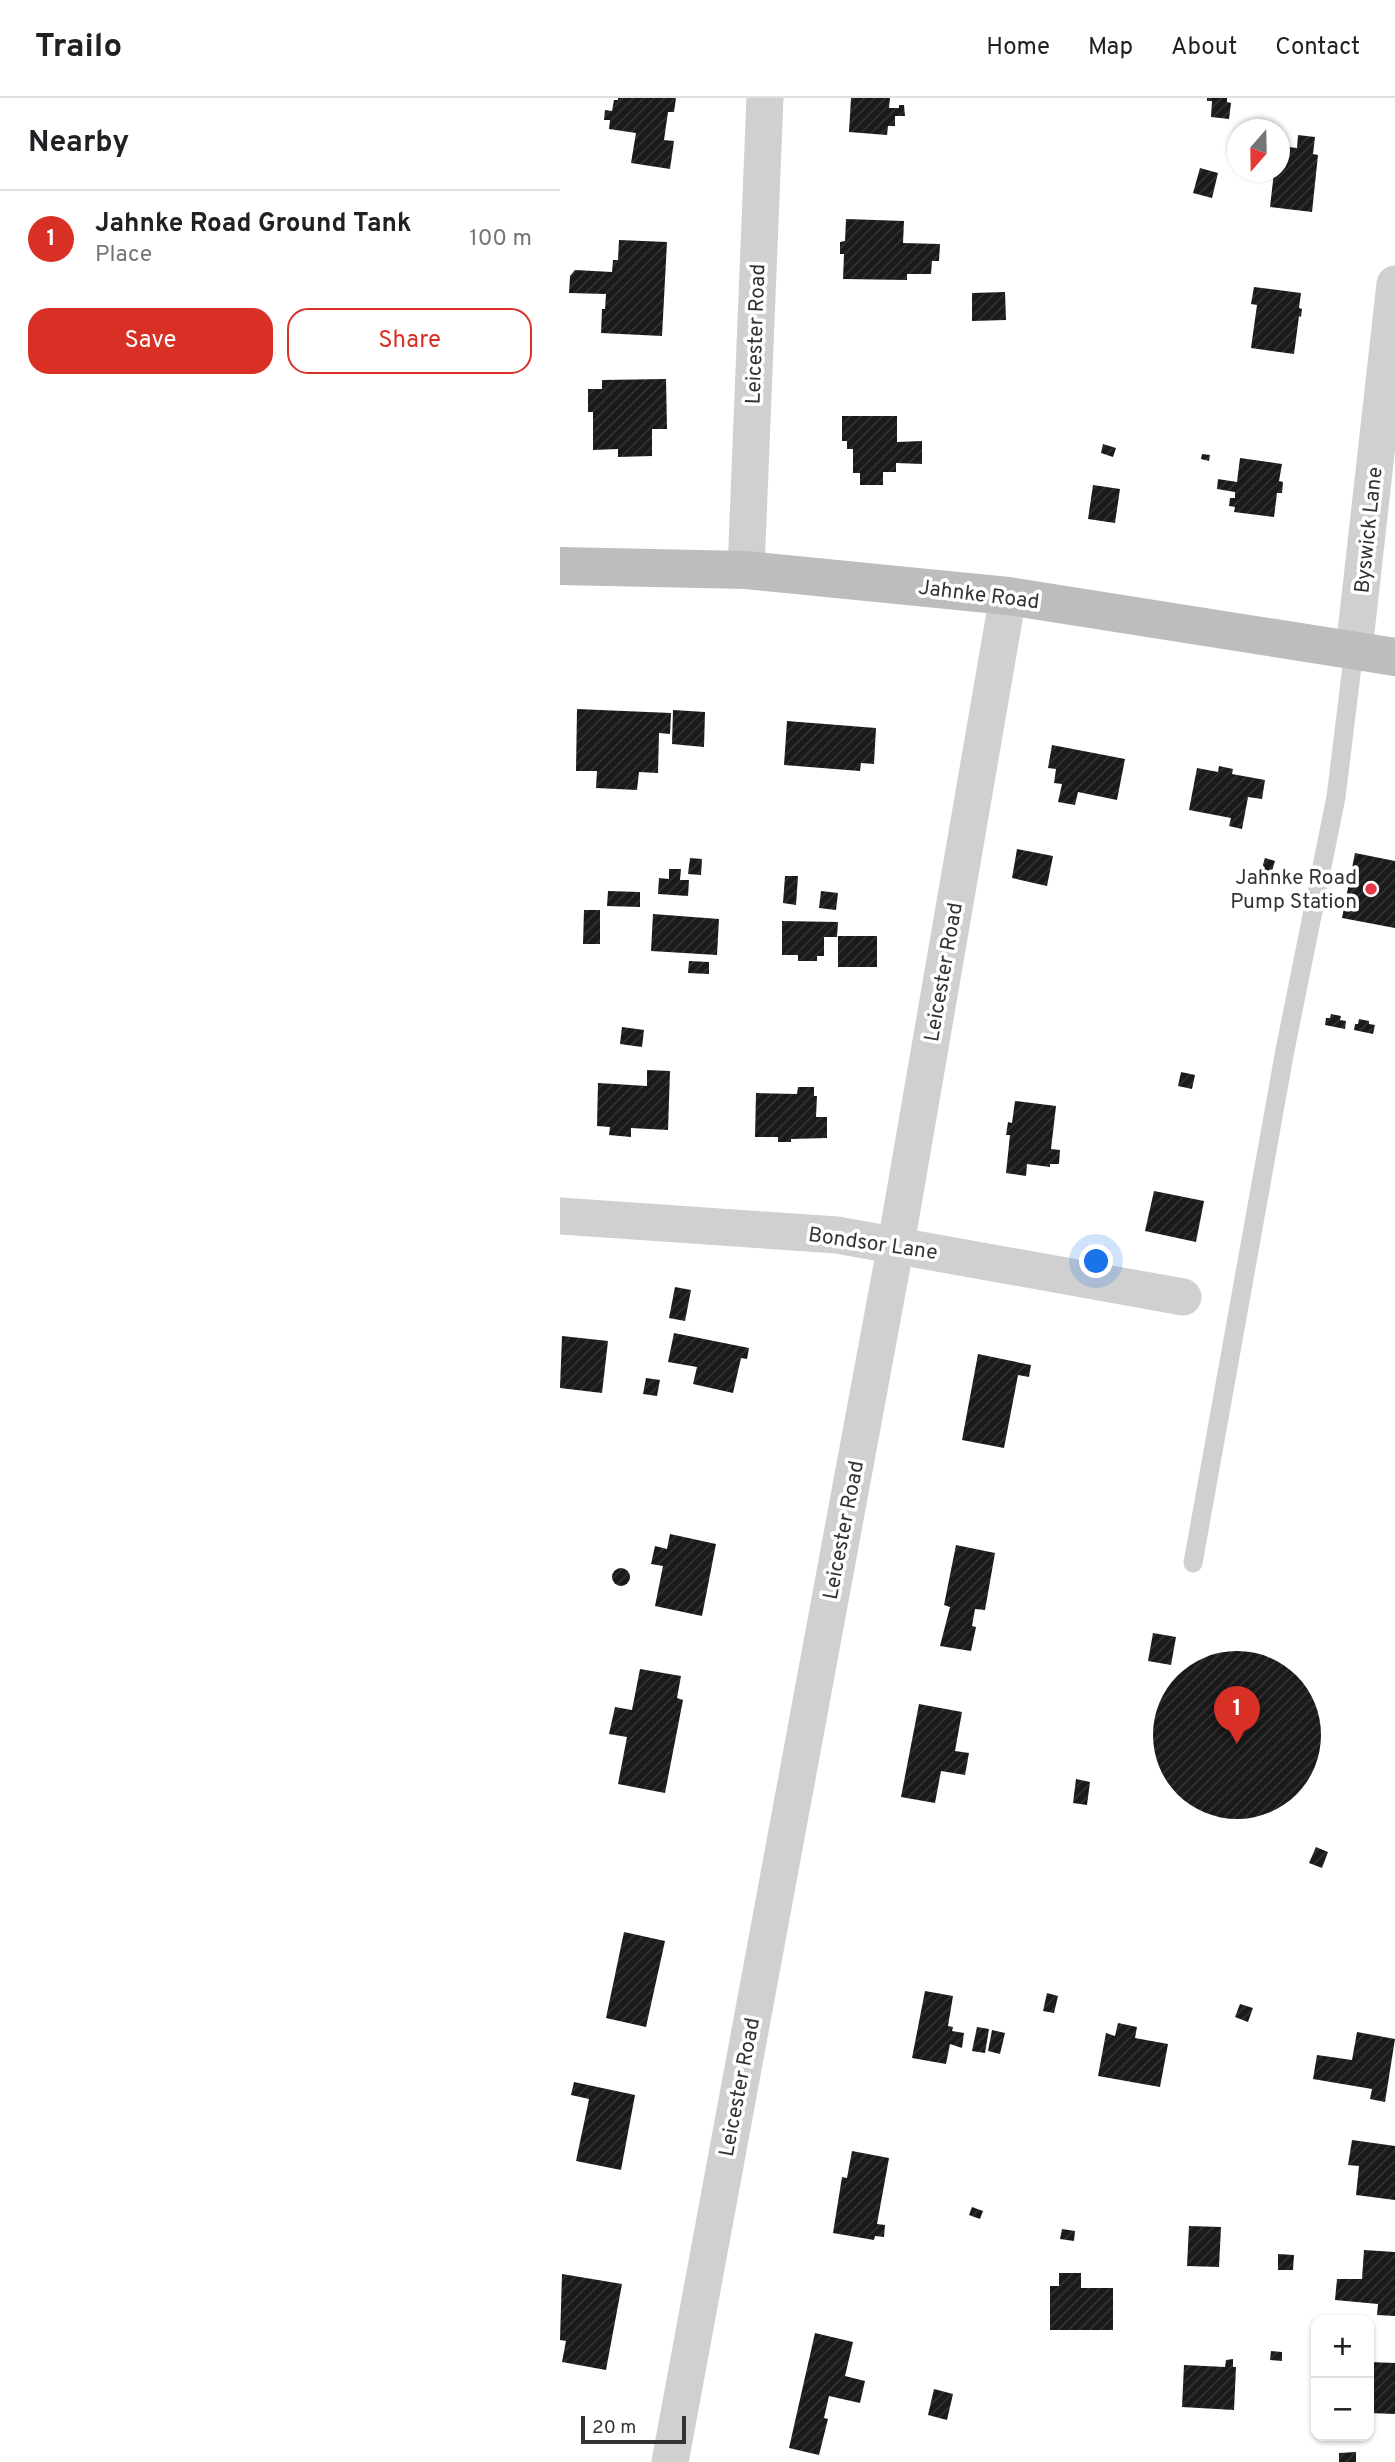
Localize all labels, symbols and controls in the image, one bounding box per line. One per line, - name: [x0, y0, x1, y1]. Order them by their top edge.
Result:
- text: Trailo: [35, 27, 122, 69]
- text: Home: [986, 33, 1050, 63]
- text: Map: [1088, 33, 1133, 63]
- text: About: [1171, 33, 1237, 63]
- text: Contact: [1275, 33, 1360, 63]
- north arrow: [1227, 119, 1290, 182]
- text: Nearby: [28, 125, 129, 162]
- text: Jahnke Road Ground Tank: [95, 208, 412, 241]
- text: 1: [46, 225, 56, 254]
- text: 100 m: [469, 225, 532, 254]
- text: Place: [95, 241, 152, 270]
- street label: Leicester Road: [741, 263, 772, 405]
- button: Save: [28, 308, 273, 374]
- button: Share: [287, 308, 532, 374]
- street label: Byswick Lane: [1349, 466, 1390, 595]
- street label: Jahnke Road: [917, 575, 1041, 616]
- place label: Jahnke Road Pump Station: [1230, 865, 1357, 916]
- marker: Jahnke Road Pump Station: [1363, 881, 1379, 897]
- street label: Leicester Road: [919, 901, 970, 1044]
- street label: Bondsor Lane: [806, 1222, 939, 1267]
- your location: [1079, 1244, 1113, 1278]
- street label: Leicester Road: [818, 1459, 871, 1602]
- pin: 1: [1214, 1686, 1260, 1744]
- street label: Leicester Road: [714, 2016, 767, 2159]
- map controls: [1311, 2315, 1374, 2441]
- button: +: [1311, 2315, 1374, 2378]
- button: −: [1311, 2378, 1374, 2441]
- scale bar: [581, 2413, 686, 2445]
- text: 20 m: [592, 2416, 636, 2440]

